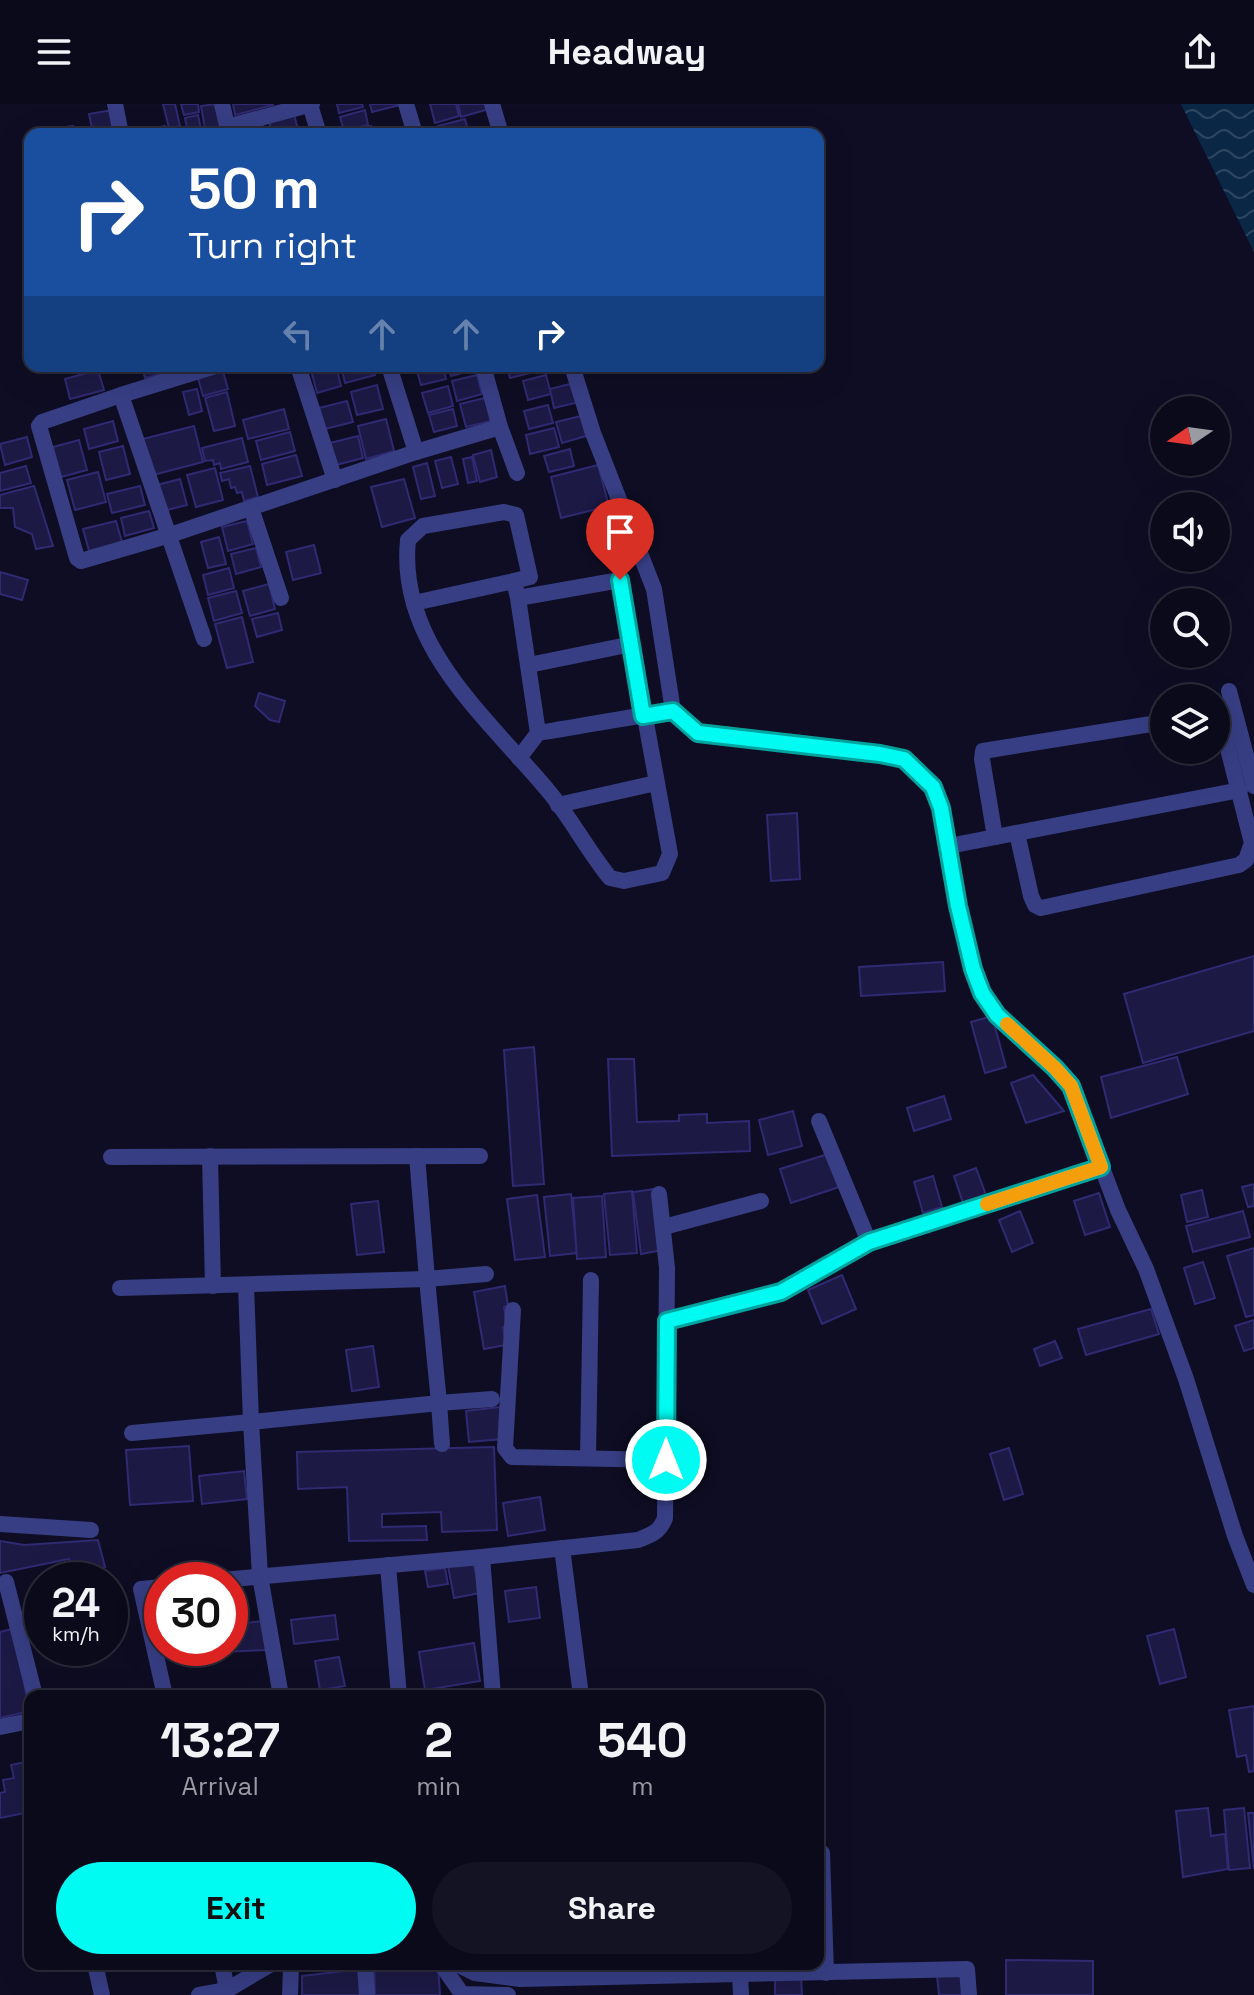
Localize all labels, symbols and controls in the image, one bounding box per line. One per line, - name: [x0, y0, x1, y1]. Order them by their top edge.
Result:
- text: Headway: [548, 29, 706, 75]
- icon: menu: [32, 30, 76, 74]
- icon: share: [1178, 30, 1222, 74]
- text: 50 m: [188, 153, 320, 224]
- icon: right: [56, 160, 160, 264]
- text: Turn right: [188, 223, 357, 269]
- icon: left: [276, 312, 320, 356]
- icon: ahead: [360, 312, 404, 356]
- icon: ahead: [444, 312, 488, 356]
- icon: right: [528, 312, 572, 356]
- north arrow: [1150, 396, 1230, 476]
- map controls: [1150, 396, 1230, 764]
- button: sound: [1150, 492, 1230, 572]
- pin: [586, 498, 654, 580]
- icon: arrive: [598, 510, 642, 554]
- button: search: [1150, 588, 1230, 668]
- button: layers: [1150, 684, 1230, 764]
- position arrow: [624, 1418, 708, 1502]
- speed limit sign: 30: [144, 1562, 248, 1666]
- text: 24: [52, 1578, 100, 1629]
- text: km/h: [52, 1621, 100, 1647]
- text: 13:27: [160, 1710, 280, 1771]
- text: 2: [424, 1710, 453, 1771]
- text: 540: [597, 1710, 688, 1771]
- text: Arrival: [182, 1769, 259, 1803]
- text: min: [416, 1769, 461, 1803]
- text: m: [631, 1769, 654, 1803]
- button: Exit: [56, 1862, 416, 1954]
- button: Share: [432, 1862, 792, 1954]

